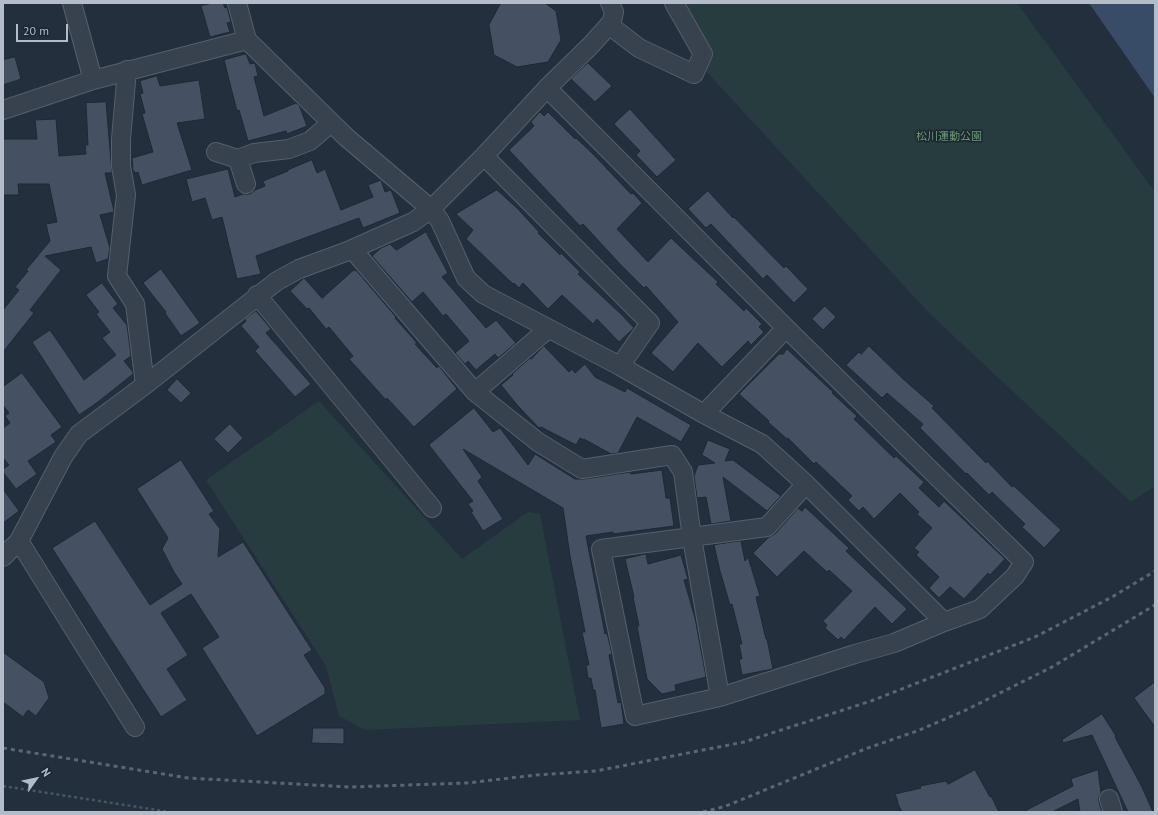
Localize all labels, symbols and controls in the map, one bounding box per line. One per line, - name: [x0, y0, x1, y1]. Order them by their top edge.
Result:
- scale bar: [18, 16, 70, 42]
- text: 20 m: [23, 23, 49, 38]
- park label: 松川運動公園: [916, 130, 982, 144]
- north arrow: [16, 759, 56, 799]
- text: N: [38, 766, 54, 779]

